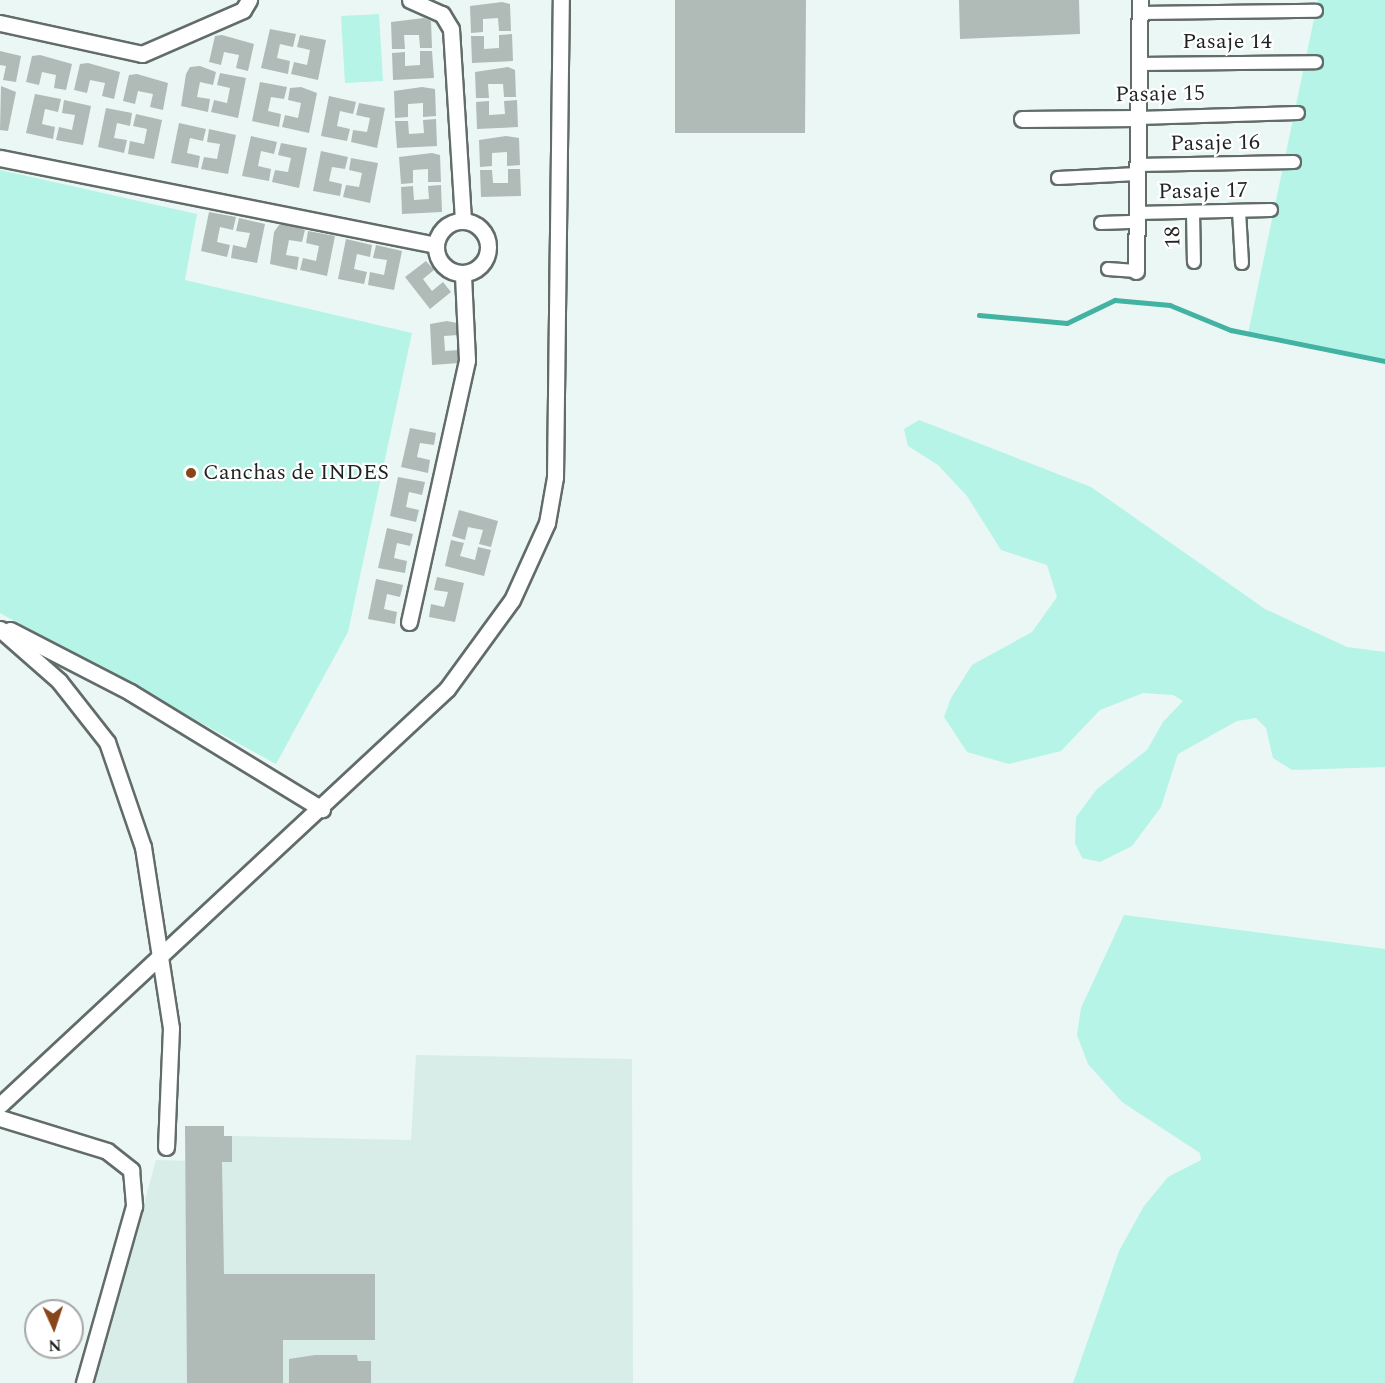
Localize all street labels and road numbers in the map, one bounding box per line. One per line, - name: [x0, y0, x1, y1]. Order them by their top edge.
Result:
- street label: Pasaje 14: [1182, 29, 1272, 55]
- street label: Pasaje 15: [1115, 80, 1205, 108]
- street label: Pasaje 16: [1170, 129, 1260, 157]
- street label: Pasaje 17: [1158, 177, 1248, 205]
- street label: 18: [1160, 226, 1186, 248]

